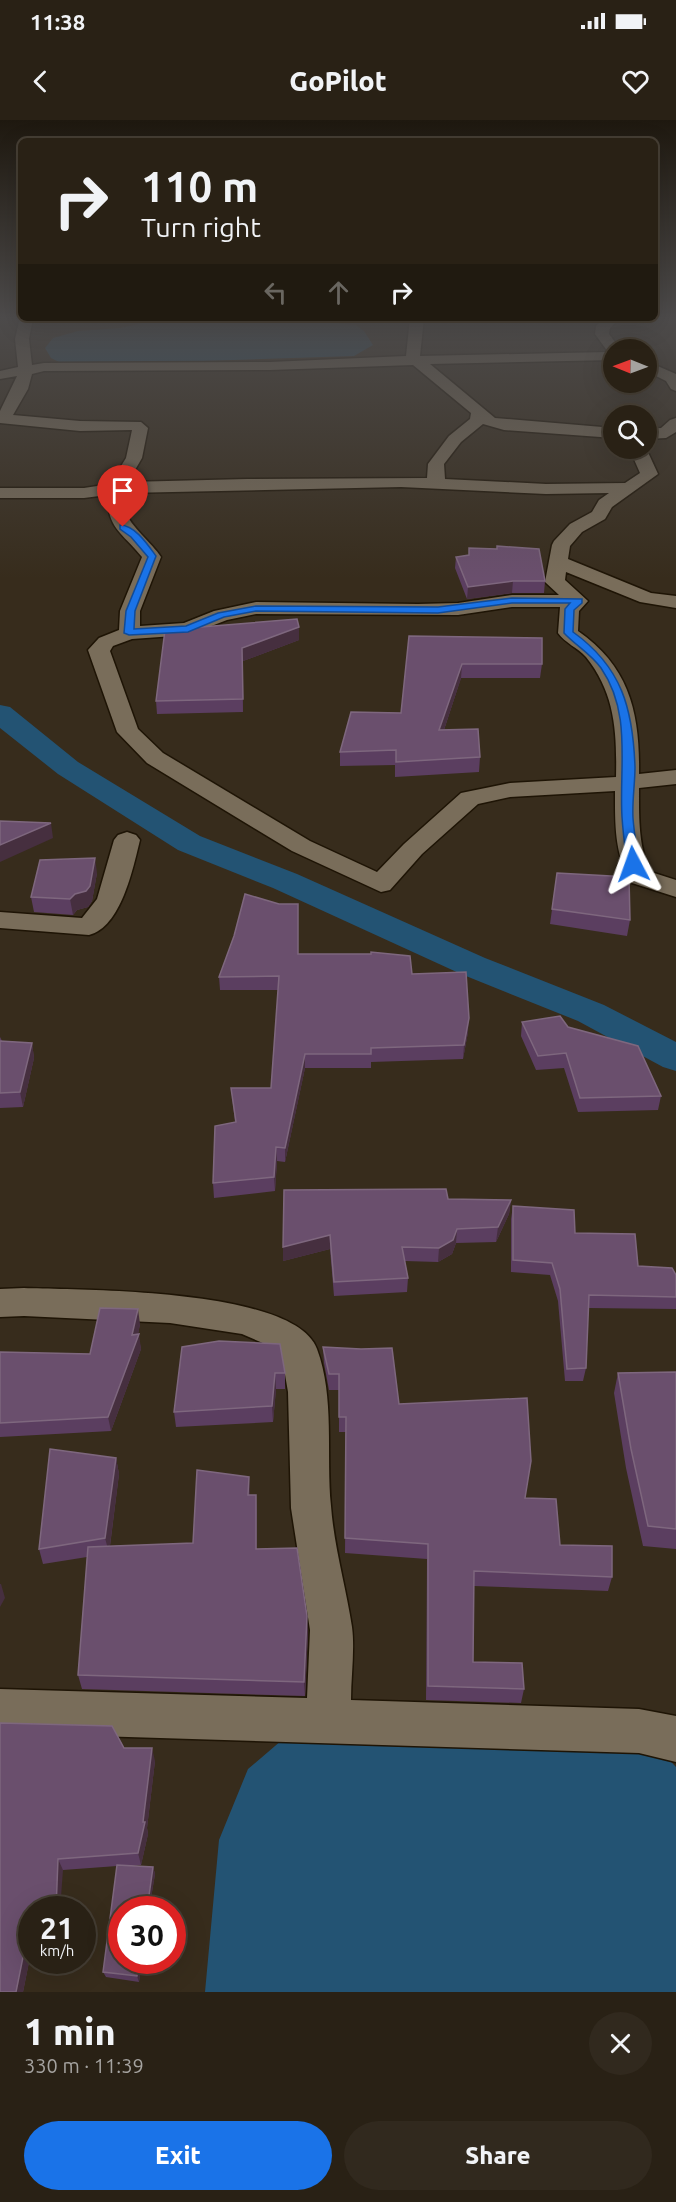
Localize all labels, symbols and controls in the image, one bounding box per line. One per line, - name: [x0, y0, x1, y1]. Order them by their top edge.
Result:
- text: 11:38: [30, 9, 85, 34]
- icon: back: [24, 65, 57, 98]
- icon: heart: [619, 65, 652, 98]
- text: GoPilot: [289, 66, 387, 96]
- icon: right: [42, 162, 120, 240]
- text: 110 m: [141, 163, 258, 210]
- text: Turn right: [141, 212, 261, 242]
- icon: left: [259, 276, 292, 309]
- icon: ahead: [322, 276, 355, 309]
- icon: right: [385, 276, 418, 309]
- north arrow: [603, 339, 657, 393]
- map controls: [603, 339, 657, 459]
- button: search: [603, 405, 657, 459]
- pin: [97, 465, 148, 527]
- icon: arrive: [106, 474, 139, 507]
- position arrow: [601, 832, 665, 896]
- speed limit sign: 30: [108, 1896, 186, 1974]
- text: 21: [40, 1911, 74, 1945]
- text: km/h: [40, 1942, 74, 1959]
- text: 1 min: [24, 2011, 116, 2052]
- button: close: [589, 2012, 652, 2075]
- text: 330 m · 11:39: [24, 2054, 144, 2077]
- button: Exit: [24, 2121, 332, 2190]
- button: Share: [344, 2121, 652, 2190]

